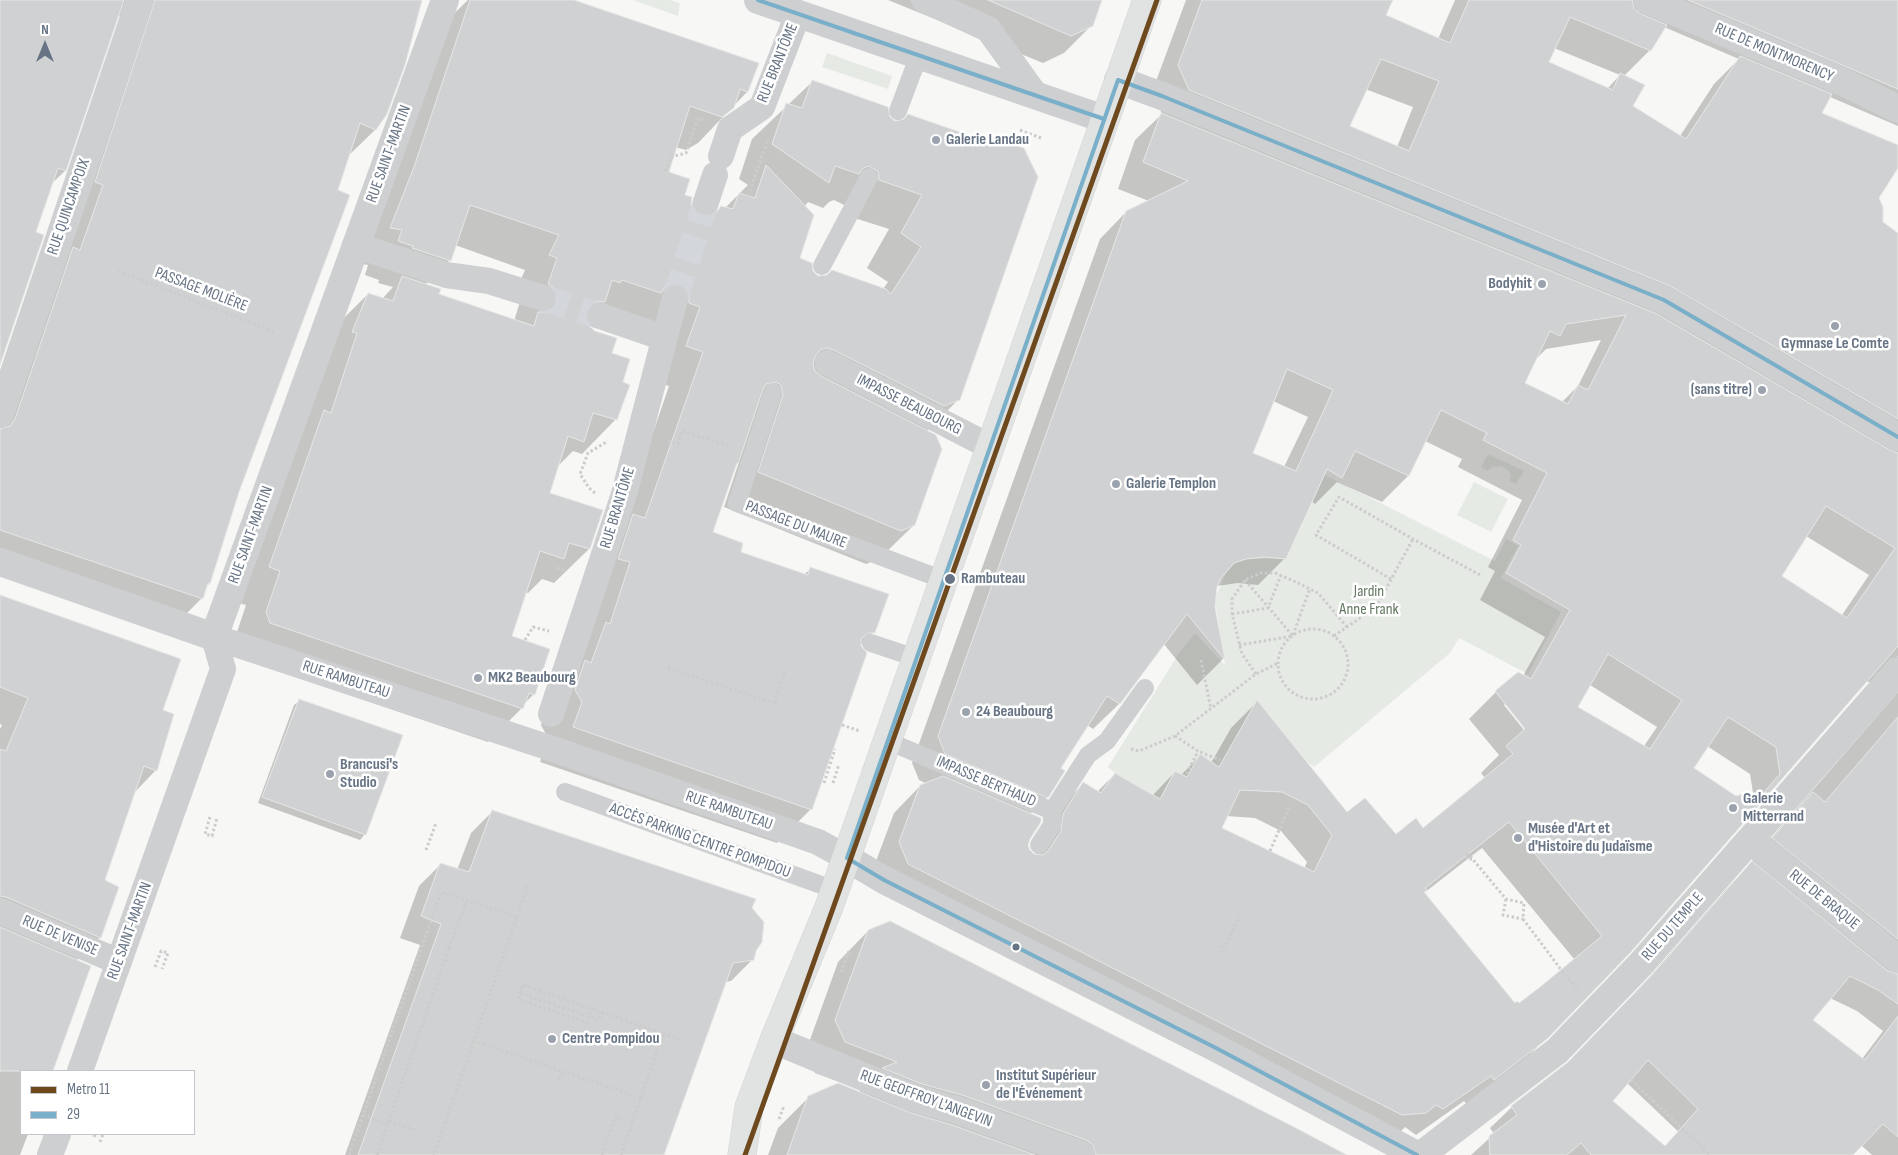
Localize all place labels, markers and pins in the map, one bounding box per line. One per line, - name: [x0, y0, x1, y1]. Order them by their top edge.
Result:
- place label: Galerie Landau: [946, 130, 1029, 150]
- marker: Galerie Landau: [930, 134, 942, 146]
- place label: Bodyhit: [1488, 274, 1532, 294]
- marker: Bodyhit: [1536, 278, 1548, 290]
- marker: Gymnase Le Comte: [1829, 320, 1841, 332]
- place label: Gymnase Le Comte: [1781, 334, 1889, 354]
- place label: (sans titre): [1691, 380, 1752, 400]
- marker: (sans titre): [1756, 384, 1768, 396]
- place label: Galerie Templon: [1126, 474, 1216, 494]
- marker: Galerie Templon: [1110, 478, 1122, 490]
- place label: Rambuteau: [961, 569, 1025, 589]
- marker: Rambuteau: [943, 572, 957, 586]
- place label: MK2 Beaubourg: [488, 668, 576, 688]
- marker: MK2 Beaubourg: [472, 672, 484, 684]
- place label: 24 Beaubourg: [976, 702, 1053, 722]
- marker: 24 Beaubourg: [960, 706, 972, 718]
- place label: Brancusi's Studio: [340, 755, 398, 793]
- marker: Brancusi's Studio: [324, 768, 336, 780]
- place label: Galerie Mitterrand: [1743, 789, 1804, 827]
- marker: Galerie Mitterrand: [1727, 802, 1739, 814]
- place label: Musée d'Art et d'Histoire du Judaïsme: [1528, 819, 1653, 857]
- marker: Musée d'Art et d'Histoire du Judaïsme: [1512, 832, 1524, 844]
- unlabelled marker: [1011, 942, 1021, 952]
- place label: Centre Pompidou: [562, 1029, 659, 1049]
- marker: Centre Pompidou: [546, 1033, 558, 1045]
- place label: Institut Supérieur de l'Événement: [996, 1066, 1096, 1104]
- marker: Institut Supérieur de l'Événement: [980, 1079, 992, 1091]

